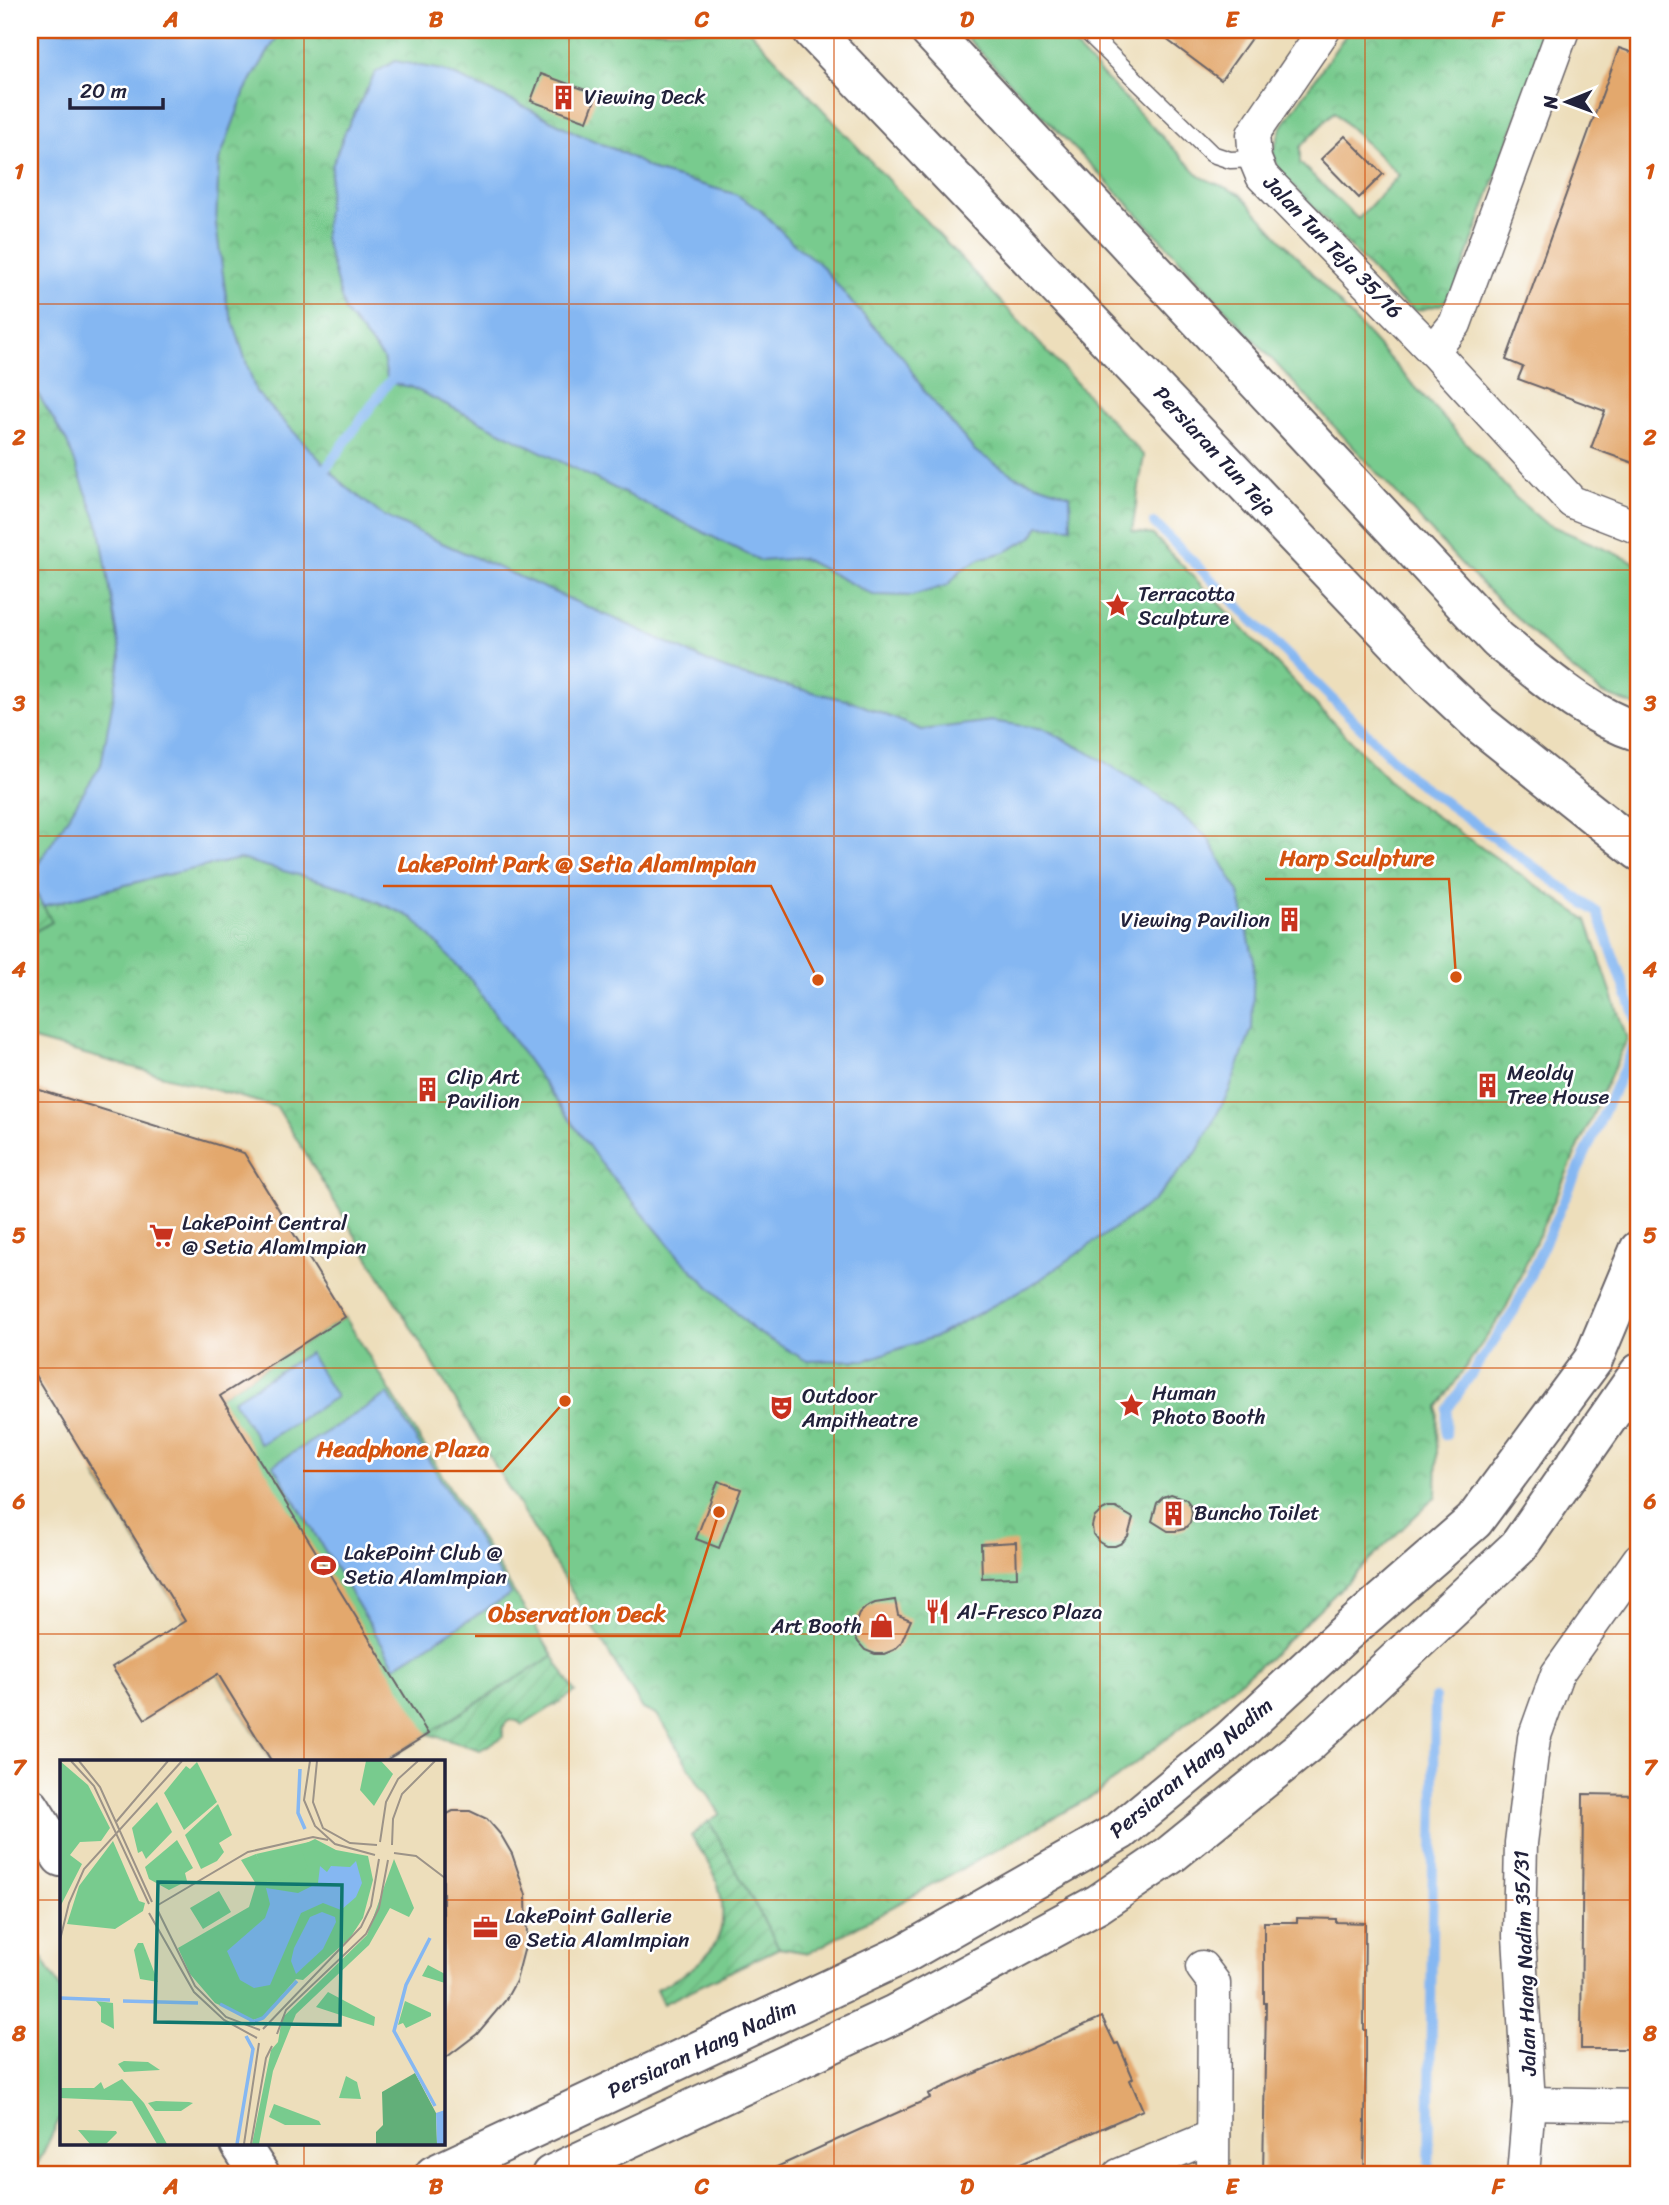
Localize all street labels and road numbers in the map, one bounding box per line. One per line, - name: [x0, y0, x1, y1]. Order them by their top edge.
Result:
- street label: Jalan Tun Teja 35/16: [1253, 165, 1412, 328]
- street label: Persiaran Tun Teja: [1144, 377, 1286, 526]
- street label: Persiaran Hang Nadim: [1100, 1688, 1282, 1848]
- street label: Jalan Hang Nadim 35/31: [1502, 1850, 1548, 2077]
- street label: Persiaran Hang Nadim: [601, 1988, 803, 2110]

